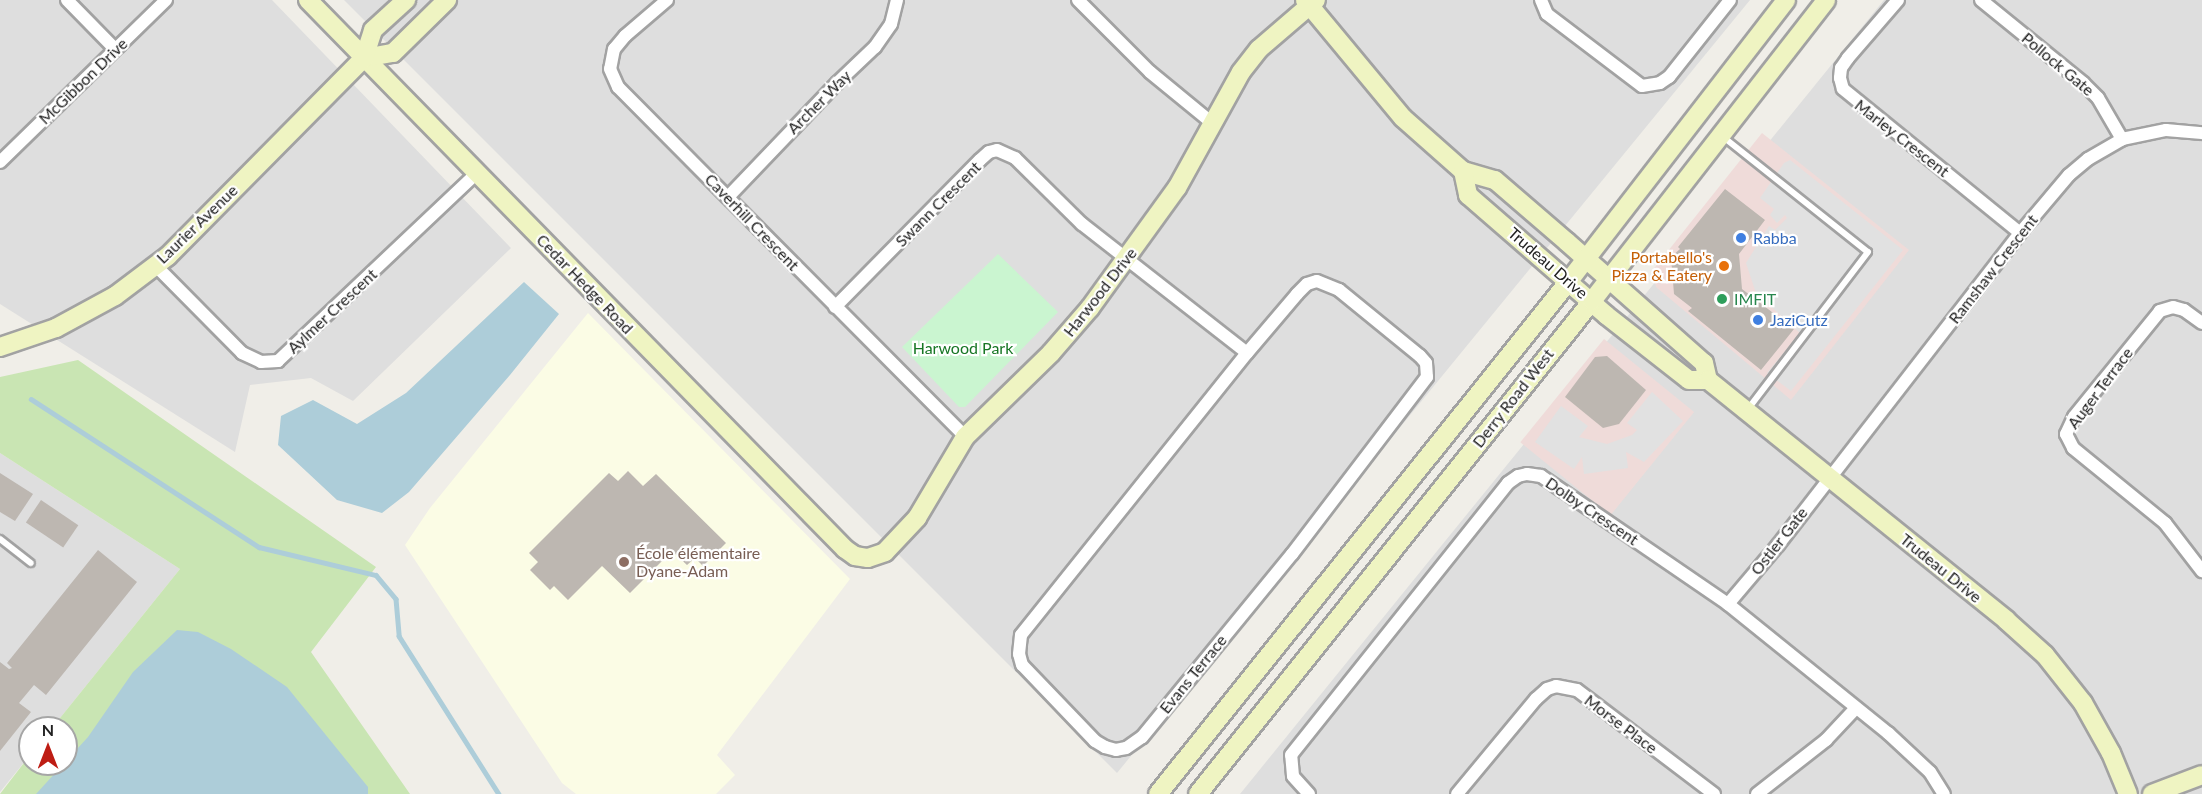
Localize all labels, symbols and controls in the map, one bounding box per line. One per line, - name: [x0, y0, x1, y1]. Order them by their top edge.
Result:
- street label: Pollock Gate: [2018, 28, 2098, 100]
- street label: McGibbon Drive: [35, 34, 131, 128]
- street label: Archer Way: [783, 66, 855, 138]
- street label: Marley Crescent: [1851, 95, 1953, 181]
- street label: Swann Crescent: [891, 157, 985, 251]
- street label: Caverhill Crescent: [701, 170, 803, 274]
- street label: Laurier Avenue: [152, 180, 242, 268]
- street label: Ramshaw Crescent: [1944, 211, 2042, 327]
- street label: Trudeau Drive: [1504, 223, 1592, 303]
- place label: Rabba: [1753, 228, 1797, 248]
- street label: Cedar Hedge Road: [532, 230, 638, 338]
- marker: Rabba: [1734, 231, 1748, 245]
- street label: Harwood Drive: [1059, 244, 1141, 340]
- place label: Portabello's Pizza & Eatery: [1611, 247, 1712, 285]
- marker: Portabello's Pizza & Eatery: [1717, 259, 1731, 273]
- street label: Aylmer Crescent: [283, 265, 381, 357]
- place label: IMFIT: [1734, 289, 1776, 309]
- marker: IMFIT: [1715, 292, 1729, 306]
- place label: JaziCutz: [1770, 310, 1828, 330]
- marker: JaziCutz: [1751, 313, 1765, 327]
- park label: Harwood Park: [913, 338, 1013, 358]
- street label: Auger Terrace: [2063, 343, 2137, 433]
- street label: Derry Road West: [1468, 344, 1558, 452]
- street label: Dolby Crescent: [1542, 473, 1642, 549]
- street label: Ostler Gate: [1746, 503, 1812, 579]
- street label: Trudeau Drive: [1897, 529, 1985, 607]
- place label: École élémentaire Dyane-Adam: [636, 543, 760, 581]
- marker: École élémentaire Dyane-Adam: [617, 555, 631, 569]
- street label: Evans Terrace: [1155, 631, 1231, 717]
- street label: Morse Place: [1581, 690, 1661, 758]
- north arrow: [18, 716, 78, 776]
- text: N: [42, 720, 54, 739]

